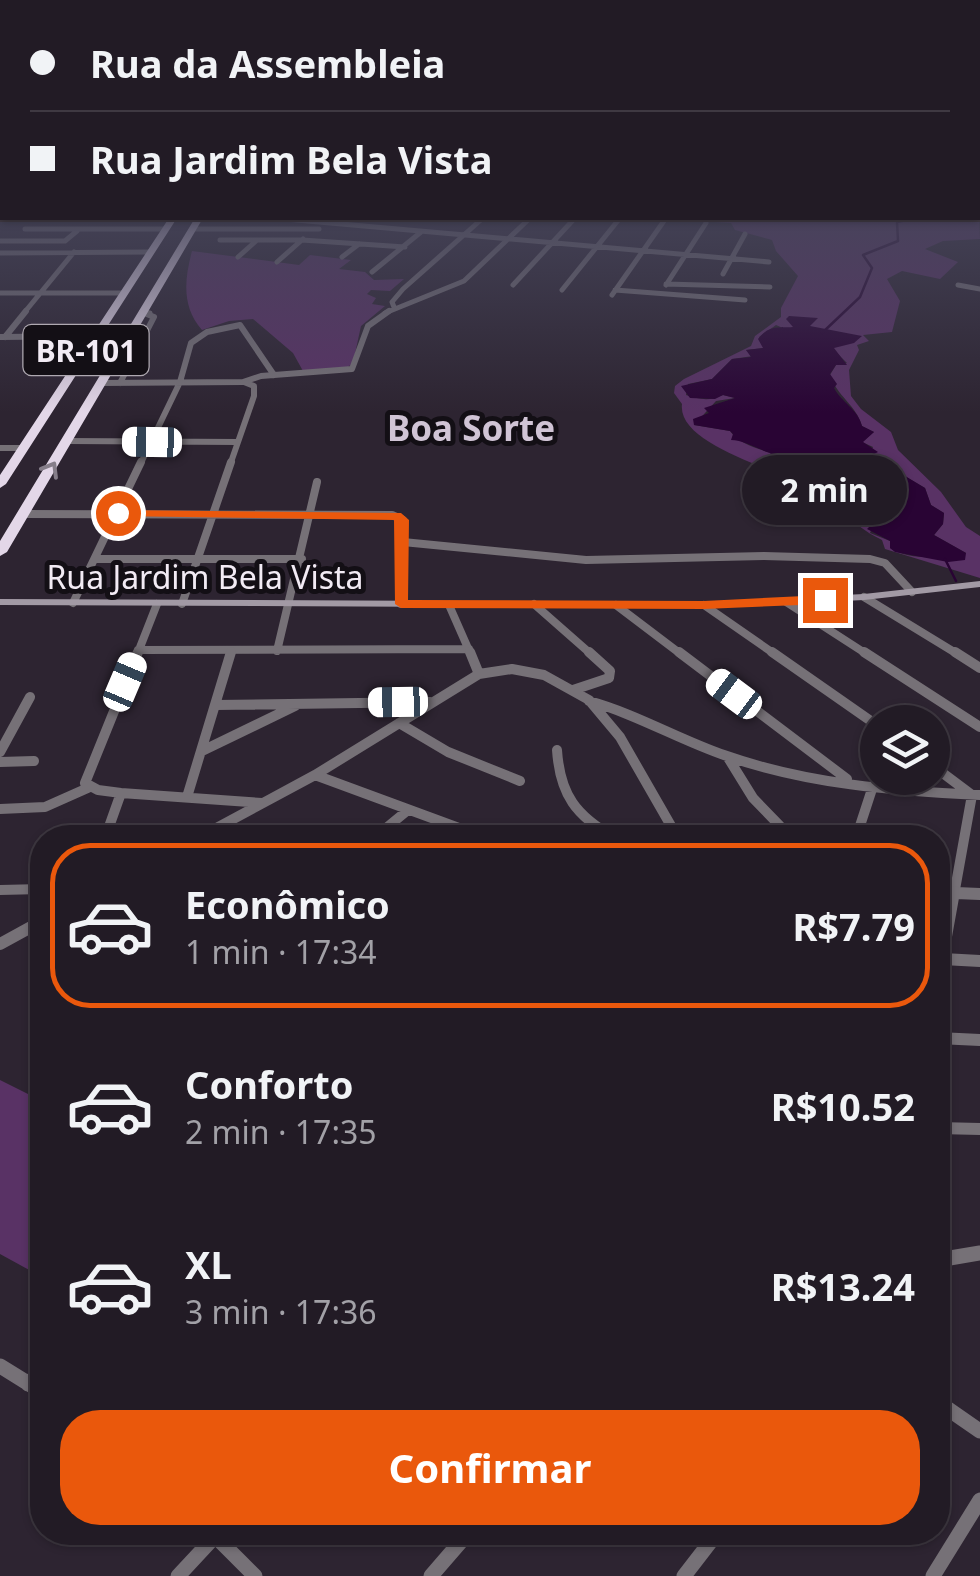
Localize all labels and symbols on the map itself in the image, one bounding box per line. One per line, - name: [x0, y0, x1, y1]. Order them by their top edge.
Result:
- road number: BR-101: [23, 325, 148, 375]
- district label: Boa Sorte: [387, 404, 555, 451]
- car: [122, 426, 182, 458]
- callout: 2 min: [742, 455, 908, 525]
- one-way arrow: [39, 462, 58, 480]
- route start: [96, 491, 141, 536]
- street label: Rua Jardim Bela Vista: [46, 555, 364, 598]
- route end: [803, 578, 848, 623]
- car: [99, 649, 151, 715]
- car: [701, 664, 767, 724]
- car: [368, 686, 428, 718]

